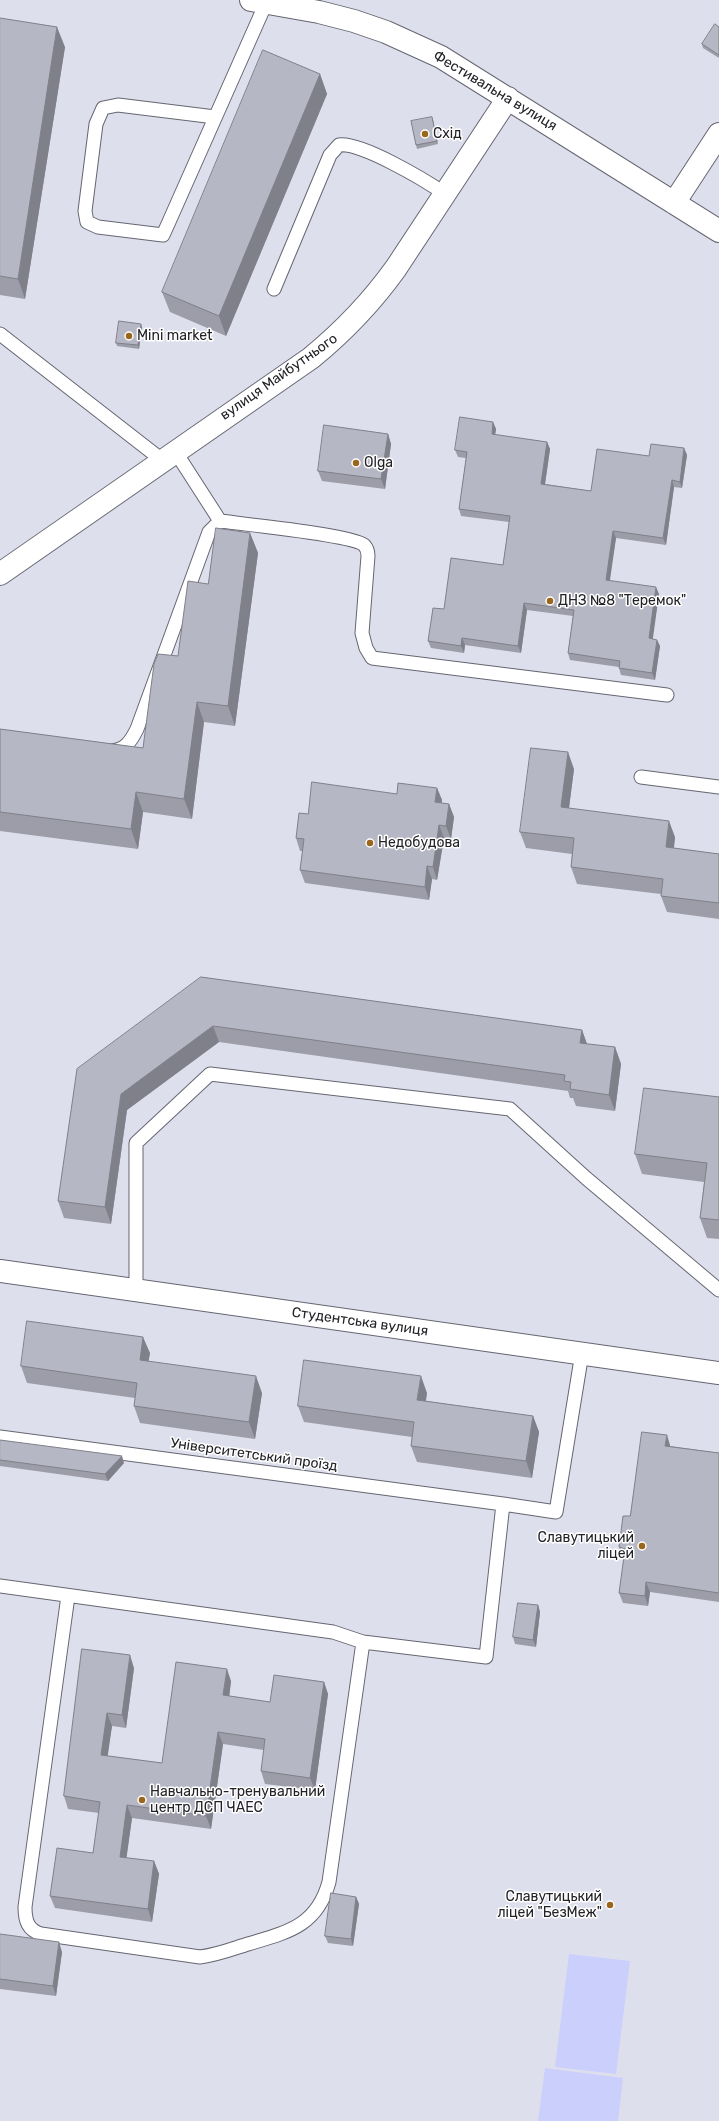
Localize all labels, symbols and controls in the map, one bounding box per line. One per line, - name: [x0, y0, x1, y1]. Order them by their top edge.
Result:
- street label: Фестивальна вулиця: [430, 47, 560, 135]
- place label: Схід: [433, 126, 462, 142]
- marker: Схід: [420, 129, 430, 139]
- place label: Mini market: [137, 328, 212, 344]
- street label: вулиця Майбутнього: [217, 330, 341, 424]
- marker: Mini market: [124, 331, 134, 341]
- place label: Olga: [364, 455, 393, 471]
- marker: Olga: [351, 458, 361, 468]
- place label: ДНЗ №8 "Теремок": [558, 593, 686, 609]
- marker: ДНЗ №8 "Теремок": [545, 596, 555, 606]
- place label: Недобудова: [378, 835, 460, 851]
- marker: Недобудова: [365, 838, 375, 848]
- street label: Студентська вулиця: [291, 1304, 429, 1340]
- street label: Університетський проїзд: [169, 1435, 339, 1475]
- place label: Славутицький ліцей: [537, 1530, 634, 1562]
- marker: Славутицький ліцей: [637, 1541, 647, 1551]
- place label: Навчально-тренувальний центр ДСП ЧАЕС: [150, 1784, 325, 1816]
- marker: Навчально-тренувальний центр ДСП ЧАЕС: [137, 1795, 147, 1805]
- place label: Славутицький ліцей "БезМеж": [497, 1889, 602, 1922]
- marker: Славутицький ліцей "БезМеж": [605, 1900, 615, 1910]

